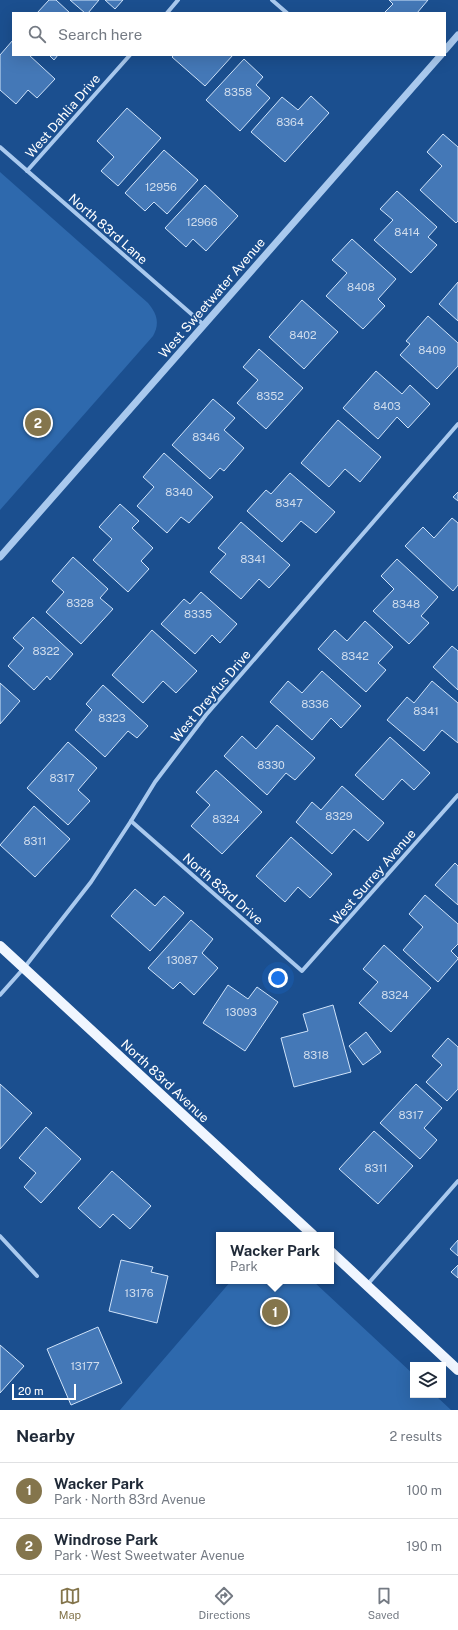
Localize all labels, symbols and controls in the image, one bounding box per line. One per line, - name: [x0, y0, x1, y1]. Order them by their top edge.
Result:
- search box: [12, 12, 446, 56]
- icon: search: [26, 23, 48, 45]
- text: Search here: [58, 26, 142, 43]
- street label: West Dahlia Drive: [23, 71, 103, 161]
- house number: 8358: [224, 86, 252, 98]
- house number: 8364: [276, 116, 304, 128]
- house number: 12956: [145, 181, 177, 193]
- street label: North 83rd Lane: [66, 191, 150, 267]
- house number: 12966: [186, 216, 218, 228]
- house number: 8414: [394, 226, 420, 238]
- street label: West Sweetwater Avenue: [156, 235, 268, 361]
- house number: 8408: [347, 281, 375, 293]
- house number: 8402: [289, 329, 317, 341]
- house number: 8409: [418, 344, 446, 356]
- house number: 8352: [256, 390, 284, 402]
- house number: 8403: [373, 400, 401, 412]
- pin: 2: [25, 408, 51, 438]
- house number: 8346: [192, 431, 220, 443]
- house number: 8340: [165, 486, 193, 498]
- house number: 8347: [275, 497, 303, 509]
- house number: 8341: [240, 553, 266, 565]
- house number: 8328: [66, 597, 94, 609]
- house number: 8348: [392, 598, 420, 610]
- house number: 8335: [184, 608, 212, 620]
- house number: 8322: [32, 645, 60, 657]
- street label: West Dreyfus Drive: [168, 647, 254, 745]
- house number: 8342: [341, 650, 369, 662]
- house number: 8336: [301, 698, 329, 710]
- house number: 8341: [413, 705, 439, 717]
- house number: 8323: [98, 712, 126, 724]
- house number: 8330: [257, 759, 285, 771]
- house number: 8317: [49, 772, 75, 784]
- house number: 8329: [325, 810, 353, 822]
- house number: 8324: [212, 813, 240, 825]
- street label: West Surrey Avenue: [327, 826, 419, 928]
- house number: 8311: [24, 835, 46, 847]
- street label: North 83rd Drive: [180, 850, 266, 928]
- house number: 13087: [166, 954, 198, 966]
- your location: [268, 968, 288, 988]
- house number: 8324: [381, 989, 409, 1001]
- house number: 13093: [225, 1006, 257, 1018]
- street label: North 83rd Avenue: [118, 1036, 212, 1126]
- house number: 8318: [303, 1049, 329, 1061]
- house number: 8317: [398, 1109, 424, 1121]
- house number: 8311: [365, 1162, 387, 1174]
- popup: [216, 1232, 334, 1284]
- text: Wacker Park: [230, 1242, 320, 1259]
- text: Park: [230, 1259, 258, 1274]
- house number: 13176: [124, 1287, 154, 1299]
- pin: 1: [262, 1297, 288, 1327]
- house number: 13177: [70, 1360, 100, 1372]
- map controls: [410, 1362, 446, 1398]
- button: layers: [410, 1362, 446, 1398]
- scale bar: [12, 1382, 76, 1401]
- text: 20 m: [18, 1385, 43, 1397]
- text: Nearby: [16, 1426, 75, 1446]
- text: 2 results: [390, 1429, 442, 1444]
- text: Wacker Park: [54, 1475, 144, 1492]
- text: 1: [26, 1483, 32, 1498]
- text: 100 m: [406, 1483, 442, 1498]
- text: Park · North 83rd Avenue: [54, 1492, 206, 1507]
- text: Windrose Park: [54, 1531, 158, 1548]
- text: 2: [25, 1539, 33, 1554]
- text: 190 m: [406, 1539, 442, 1554]
- text: Park · West Sweetwater Avenue: [54, 1548, 245, 1563]
- tab: Map: [59, 1585, 81, 1621]
- tab: Directions: [199, 1585, 250, 1621]
- tab: Saved: [368, 1585, 399, 1621]

